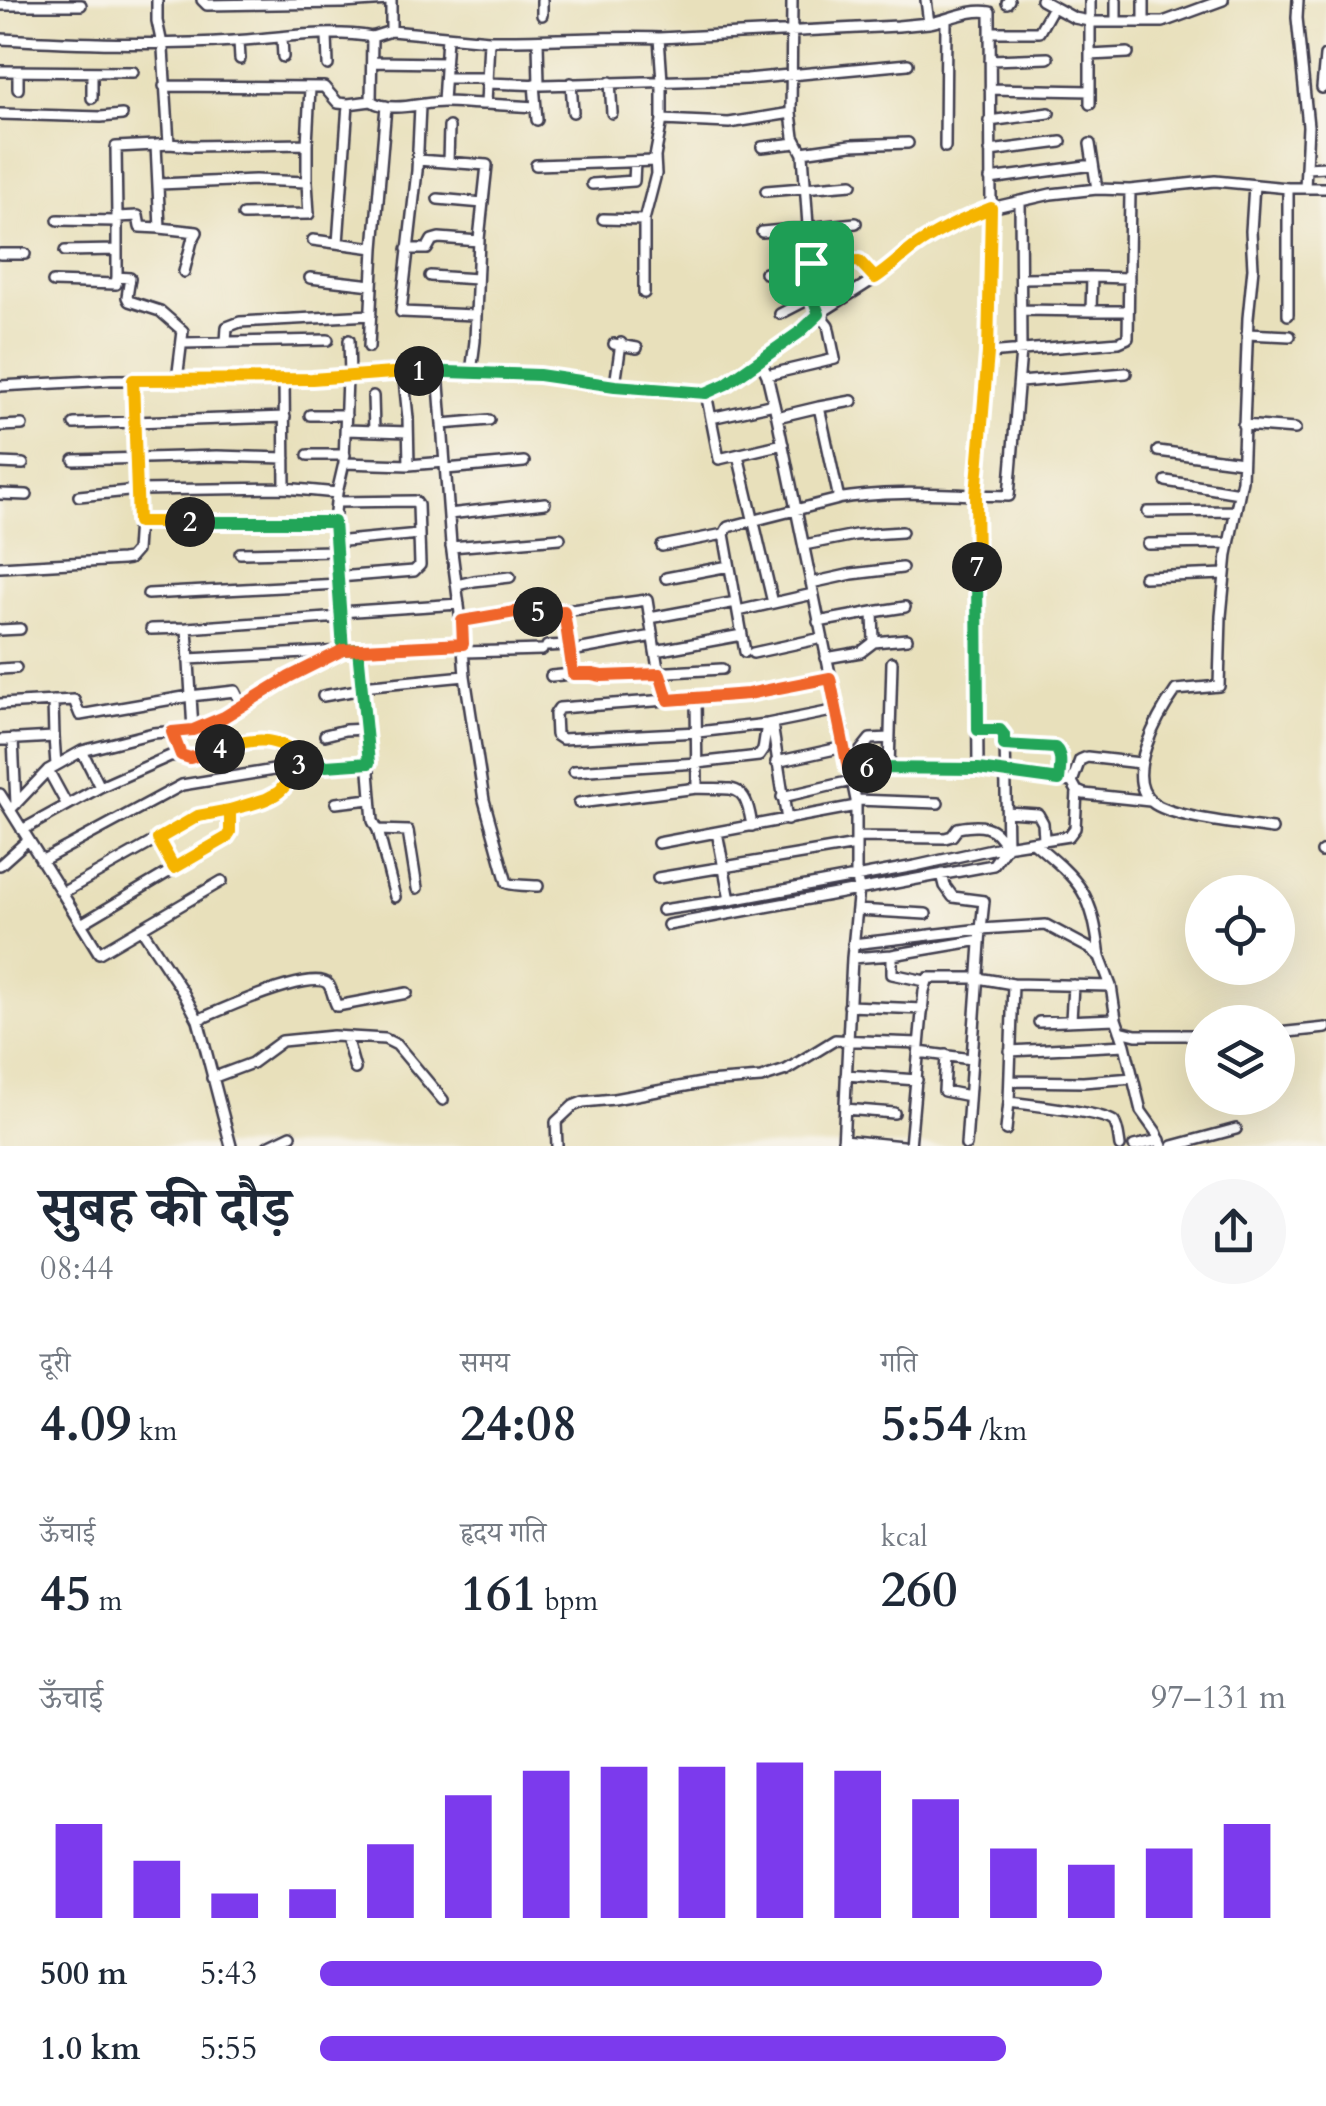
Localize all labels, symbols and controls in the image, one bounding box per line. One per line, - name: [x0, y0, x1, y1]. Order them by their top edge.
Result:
- pin: [769, 221, 854, 306]
- icon: arrive: [784, 236, 839, 291]
- pin: 1: [394, 346, 444, 396]
- text: 1: [412, 352, 426, 390]
- pin: 2: [165, 497, 215, 547]
- text: 2: [183, 503, 197, 541]
- pin: 7: [952, 542, 1002, 592]
- text: 7: [970, 548, 984, 586]
- pin: 5: [513, 587, 563, 637]
- text: 5: [531, 593, 545, 631]
- pin: 4: [195, 724, 245, 774]
- text: 4: [213, 730, 227, 768]
- pin: 3: [274, 740, 324, 790]
- pin: 6: [842, 743, 892, 793]
- text: 3: [292, 746, 306, 784]
- text: 6: [860, 749, 874, 787]
- map controls: [1185, 875, 1295, 1115]
- button: locate: [1185, 875, 1295, 985]
- button: layers: [1185, 1005, 1295, 1115]
- text: सुबह की दौड़: [40, 1172, 291, 1246]
- button: share: [1181, 1179, 1286, 1284]
- text: 08:44: [40, 1247, 114, 1291]
- text: दूरी: [40, 1344, 70, 1382]
- text: समय: [460, 1344, 510, 1382]
- text: गति: [881, 1344, 917, 1382]
- text: 4.09: [40, 1390, 131, 1458]
- text: 24:08: [460, 1390, 577, 1458]
- text: 5:54: [881, 1390, 972, 1458]
- text: km: [131, 1412, 178, 1450]
- text: /km: [972, 1412, 1027, 1450]
- text: ऊँचाई: [40, 1514, 95, 1552]
- text: हृदय गति: [460, 1514, 546, 1552]
- text: kcal: [881, 1518, 928, 1556]
- text: 260: [881, 1556, 958, 1624]
- text: 45: [40, 1560, 91, 1628]
- text: 161: [460, 1560, 537, 1628]
- text: m: [91, 1582, 122, 1620]
- text: bpm: [537, 1582, 598, 1620]
- text: ऊँचाई: [40, 1676, 103, 1720]
- text: 97–131 m: [1151, 1676, 1286, 1720]
- text: 500 m: [40, 1952, 127, 1996]
- text: 5:43: [200, 1952, 257, 1996]
- text: 1.0 km: [40, 2027, 140, 2071]
- text: 5:55: [200, 2027, 257, 2071]

